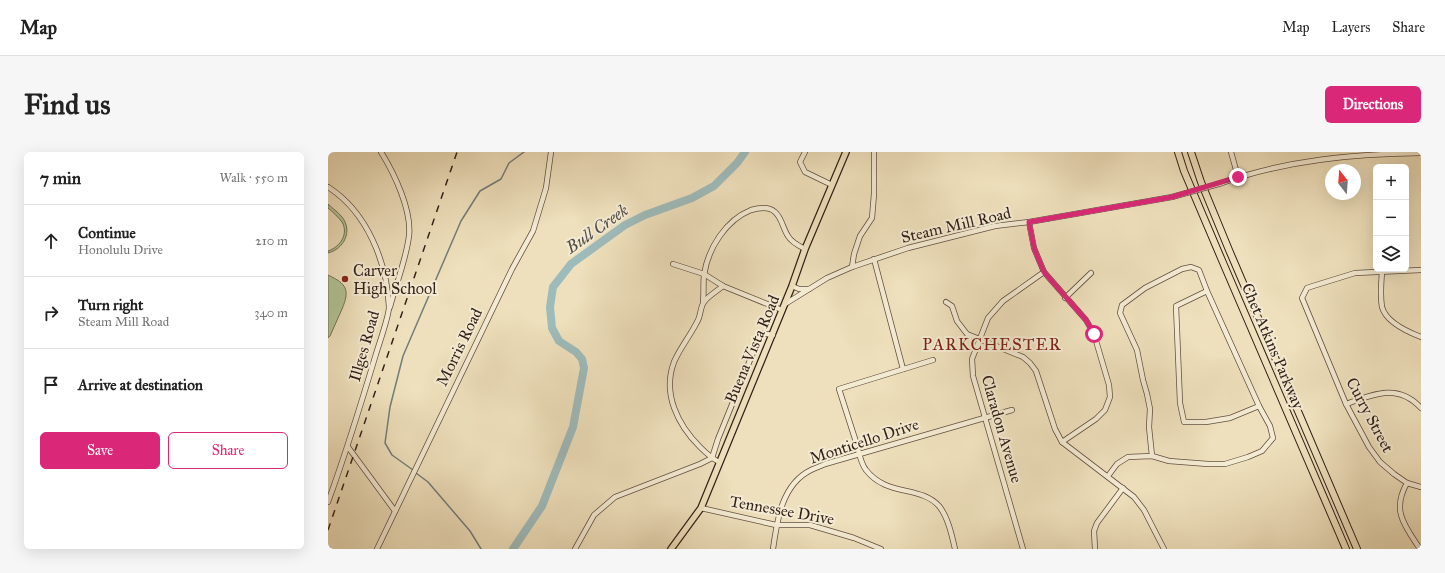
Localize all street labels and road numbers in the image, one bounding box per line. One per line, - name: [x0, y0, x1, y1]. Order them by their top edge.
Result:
- street label: Steam Mill Road: [899, 203, 1013, 247]
- street label: Chet Atkins Parkway: [1238, 280, 1308, 412]
- street label: Buena Vista Road: [721, 292, 783, 406]
- street label: Morris Road: [432, 305, 486, 389]
- street label: Illges Road: [345, 308, 384, 384]
- street label: Claradon Avenue: [978, 373, 1027, 485]
- street label: Curry Street: [1342, 374, 1398, 456]
- street label: Monticello Drive: [807, 414, 921, 468]
- street label: Tennessee Drive: [728, 491, 836, 529]

